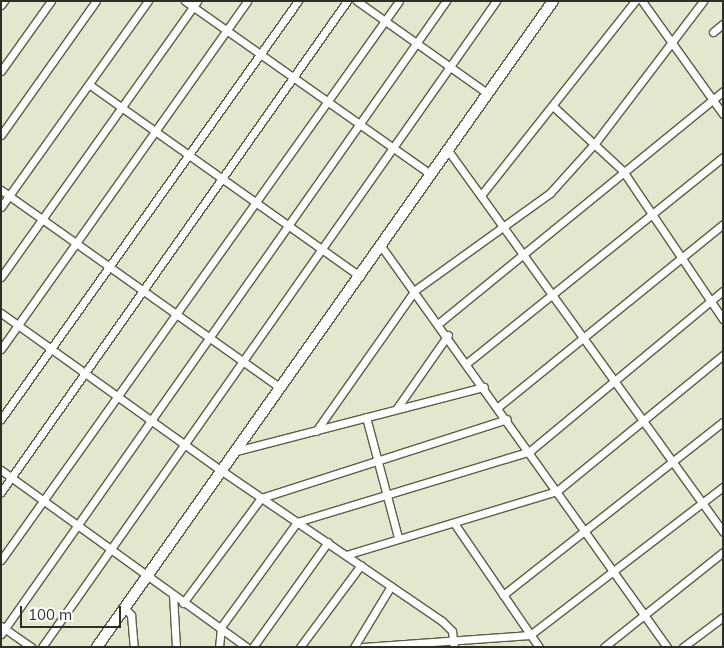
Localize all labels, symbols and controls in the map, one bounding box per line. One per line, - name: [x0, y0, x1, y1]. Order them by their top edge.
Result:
- scale bar: [22, 596, 124, 628]
- text: 100 m: [28, 605, 72, 624]

